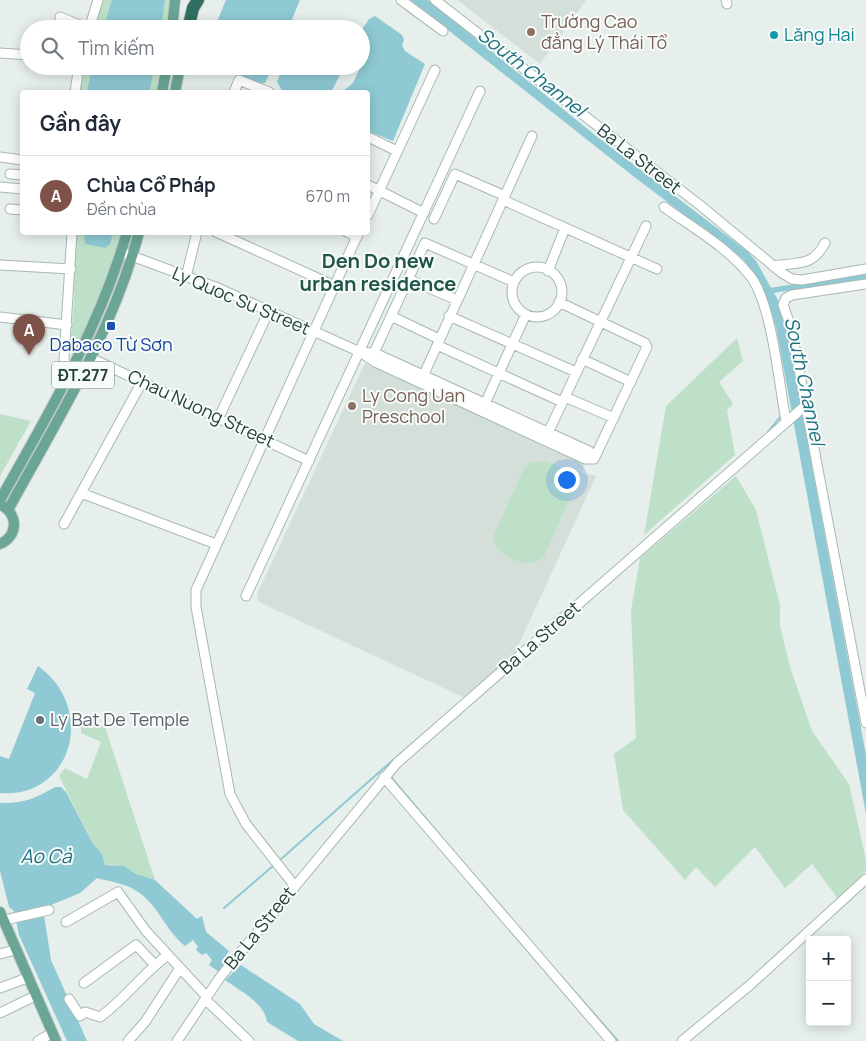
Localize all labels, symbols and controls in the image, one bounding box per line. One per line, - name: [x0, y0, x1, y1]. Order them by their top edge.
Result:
- place label: Trường Cao đẳng Lý Thái Tổ: [541, 9, 668, 54]
- search box: [20, 20, 370, 75]
- water label: South Channel: [473, 22, 593, 124]
- place label: Lăng Hai: [784, 22, 855, 46]
- marker: Trường Cao đẳng Lý Thái Tổ: [525, 26, 537, 38]
- marker: Lăng Hai: [768, 29, 780, 41]
- icon: search: [38, 34, 66, 62]
- text: Tìm kiếm: [78, 35, 154, 61]
- text: Gần đây: [40, 109, 121, 137]
- street label: Ba La Street: [593, 118, 687, 199]
- text: Chùa Cổ Pháp: [87, 172, 216, 198]
- text: A: [51, 185, 61, 207]
- text: 670 m: [306, 185, 350, 207]
- text: Đền chùa: [87, 198, 156, 220]
- district label: Den Do new urban residence: [300, 247, 456, 297]
- street label: Ly Quoc Su Street: [169, 260, 314, 340]
- pin: A: [13, 314, 45, 355]
- water label: South Channel: [779, 315, 832, 450]
- marker: Dabaco Từ Sơn: [105, 320, 117, 332]
- place label: Dabaco Từ Sơn: [49, 332, 173, 356]
- road number: ĐT.277: [52, 362, 114, 388]
- street label: Chau Nuong Street: [124, 364, 279, 453]
- place label: Ly Cong Uan Preschool: [362, 383, 465, 428]
- marker: Ly Cong Uan Preschool: [346, 400, 358, 412]
- your location: [554, 467, 580, 493]
- street label: Ba La Street: [494, 595, 585, 679]
- place label: Ly Bat De Temple: [50, 707, 190, 731]
- marker: Ly Bat De Temple: [34, 714, 46, 726]
- water label: Ao Cả: [20, 843, 73, 869]
- street label: Ba La Street: [218, 881, 300, 974]
- map controls: [806, 936, 851, 1026]
- button: +: [806, 936, 851, 981]
- button: −: [806, 981, 851, 1026]

